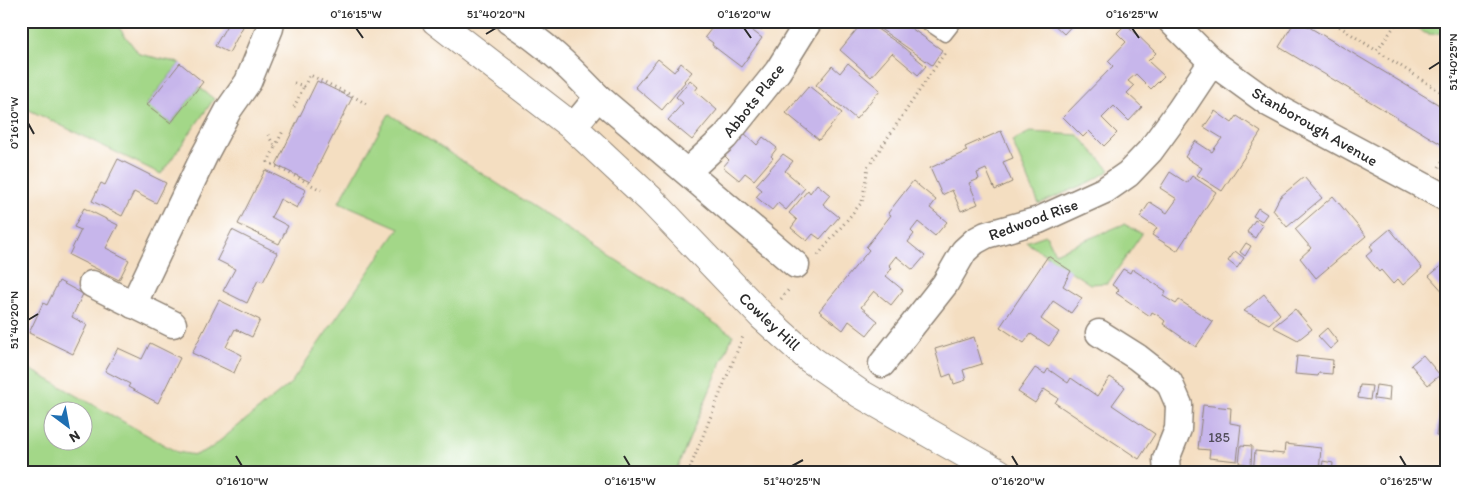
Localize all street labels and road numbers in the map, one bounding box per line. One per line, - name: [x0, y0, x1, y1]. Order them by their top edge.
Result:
- street label: Abbots Place: [719, 59, 788, 141]
- street label: Stanborough Avenue: [1248, 83, 1381, 170]
- street label: Redwood Rise: [986, 194, 1081, 244]
- street label: Cowley Hill: [735, 288, 805, 355]

